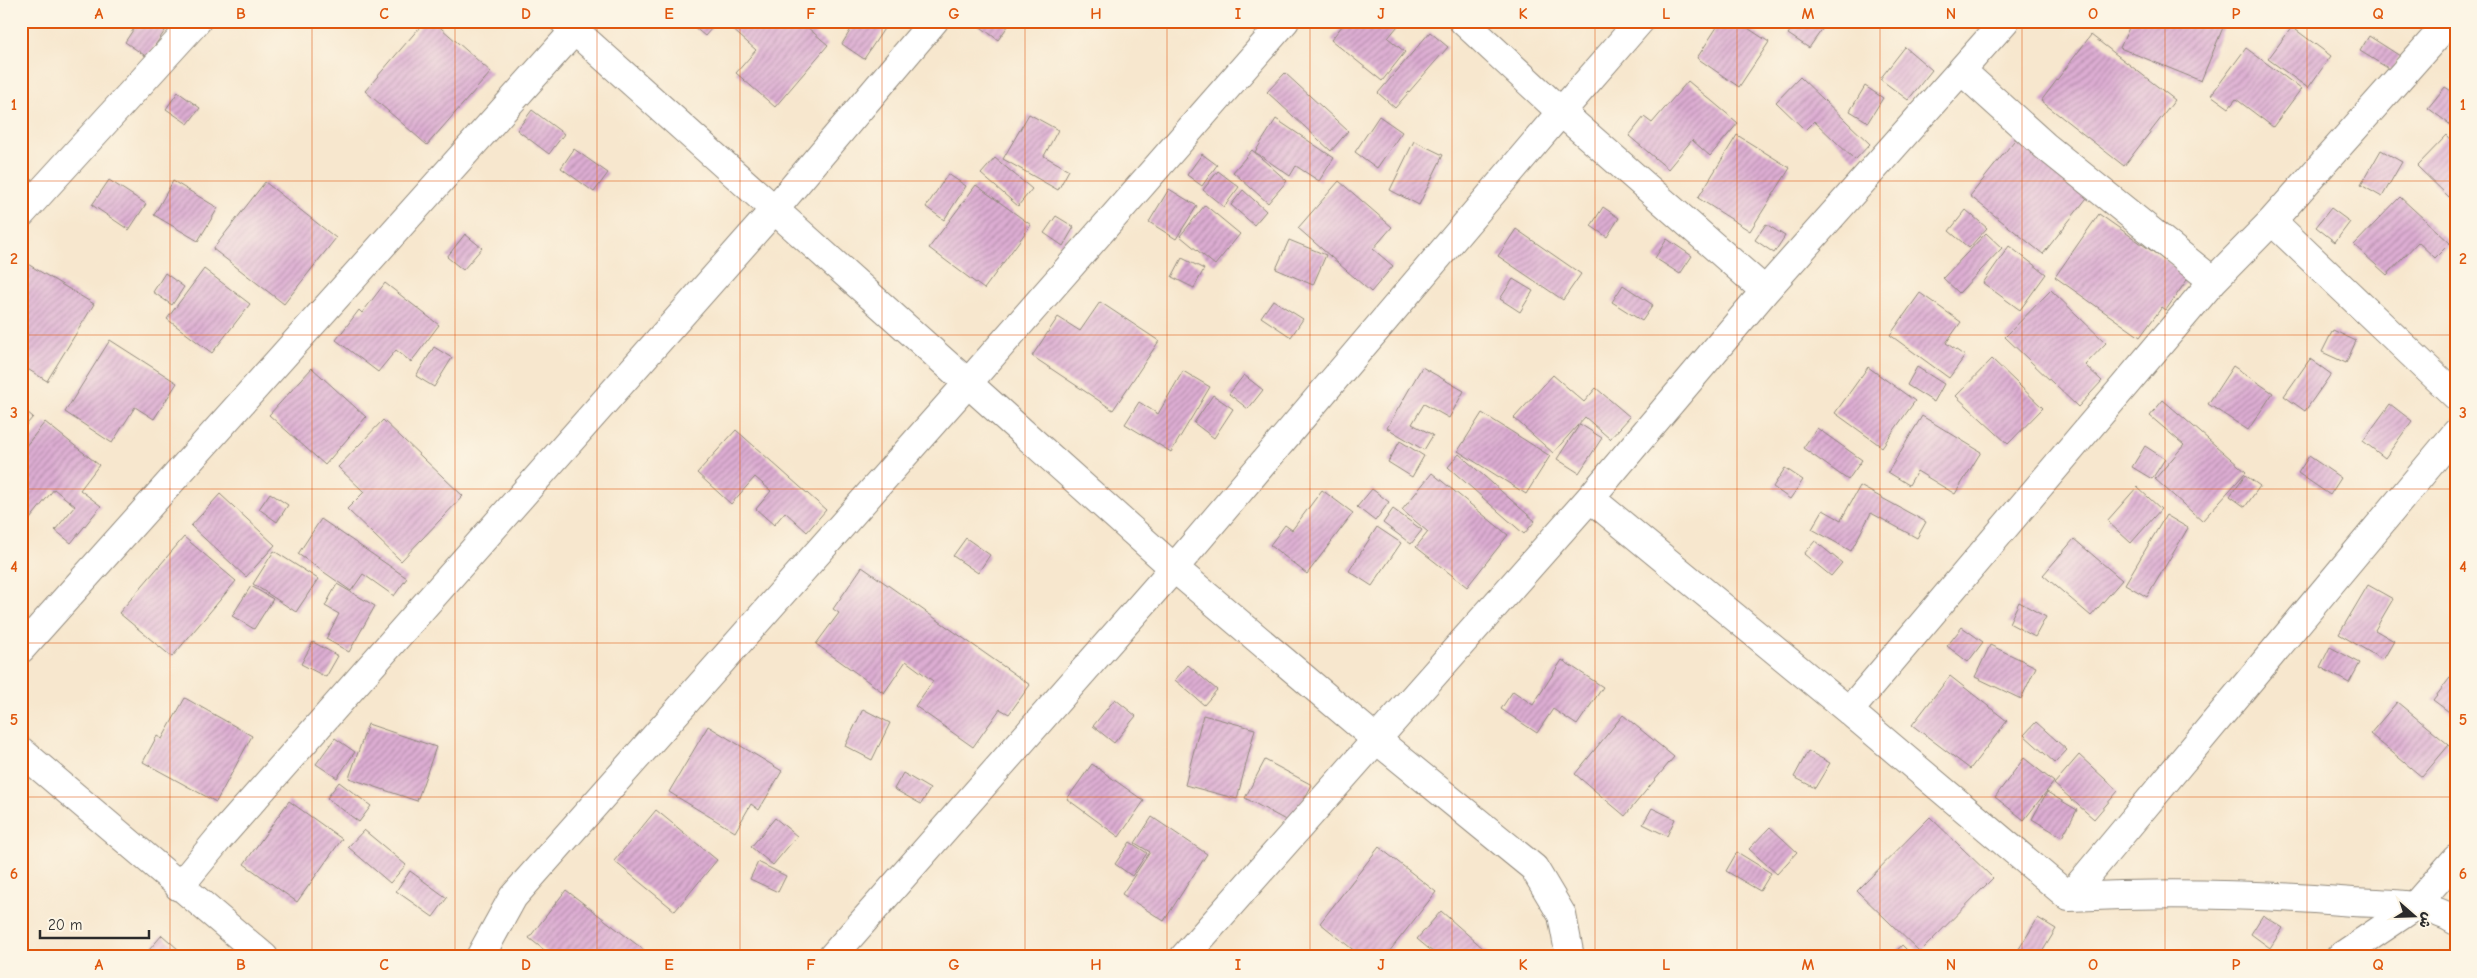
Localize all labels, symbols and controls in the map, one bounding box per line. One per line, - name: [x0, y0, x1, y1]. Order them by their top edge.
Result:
- text: A: [95, 5, 104, 23]
- text: B: [236, 5, 246, 23]
- text: C: [379, 5, 389, 23]
- text: D: [521, 5, 531, 23]
- text: E: [664, 5, 674, 23]
- text: F: [806, 5, 816, 23]
- text: G: [948, 5, 960, 23]
- text: H: [1090, 5, 1102, 23]
- text: I: [1235, 5, 1241, 23]
- text: J: [1377, 5, 1385, 23]
- text: K: [1518, 5, 1528, 23]
- text: L: [1662, 5, 1670, 23]
- text: M: [1802, 5, 1815, 23]
- text: N: [1946, 5, 1956, 23]
- text: O: [2088, 5, 2098, 23]
- text: P: [2232, 5, 2241, 23]
- text: Q: [2372, 5, 2384, 23]
- text: 1: [11, 96, 17, 114]
- text: 1: [2460, 96, 2466, 114]
- text: 2: [10, 250, 18, 268]
- text: 2: [2459, 250, 2467, 268]
- text: 3: [10, 404, 18, 422]
- text: 3: [2459, 404, 2467, 422]
- text: 4: [10, 558, 18, 576]
- text: 4: [2459, 558, 2467, 576]
- text: 5: [10, 711, 18, 729]
- text: 5: [2459, 711, 2467, 729]
- text: 6: [10, 865, 18, 883]
- text: 6: [2459, 865, 2467, 883]
- north arrow: [2390, 890, 2440, 940]
- scale bar: [40, 908, 149, 940]
- text: ش: [2415, 910, 2436, 930]
- text: 20 m: [48, 916, 82, 934]
- text: A: [95, 956, 104, 974]
- text: B: [236, 956, 246, 974]
- text: C: [379, 956, 389, 974]
- text: D: [521, 956, 531, 974]
- text: E: [664, 956, 674, 974]
- text: F: [806, 956, 816, 974]
- text: G: [948, 956, 960, 974]
- text: H: [1090, 956, 1102, 974]
- text: I: [1235, 956, 1241, 974]
- text: J: [1377, 956, 1385, 974]
- text: K: [1518, 956, 1528, 974]
- text: L: [1662, 956, 1670, 974]
- text: M: [1802, 956, 1815, 974]
- text: N: [1946, 956, 1956, 974]
- text: O: [2088, 956, 2098, 974]
- text: P: [2232, 956, 2241, 974]
- text: Q: [2372, 956, 2384, 974]

